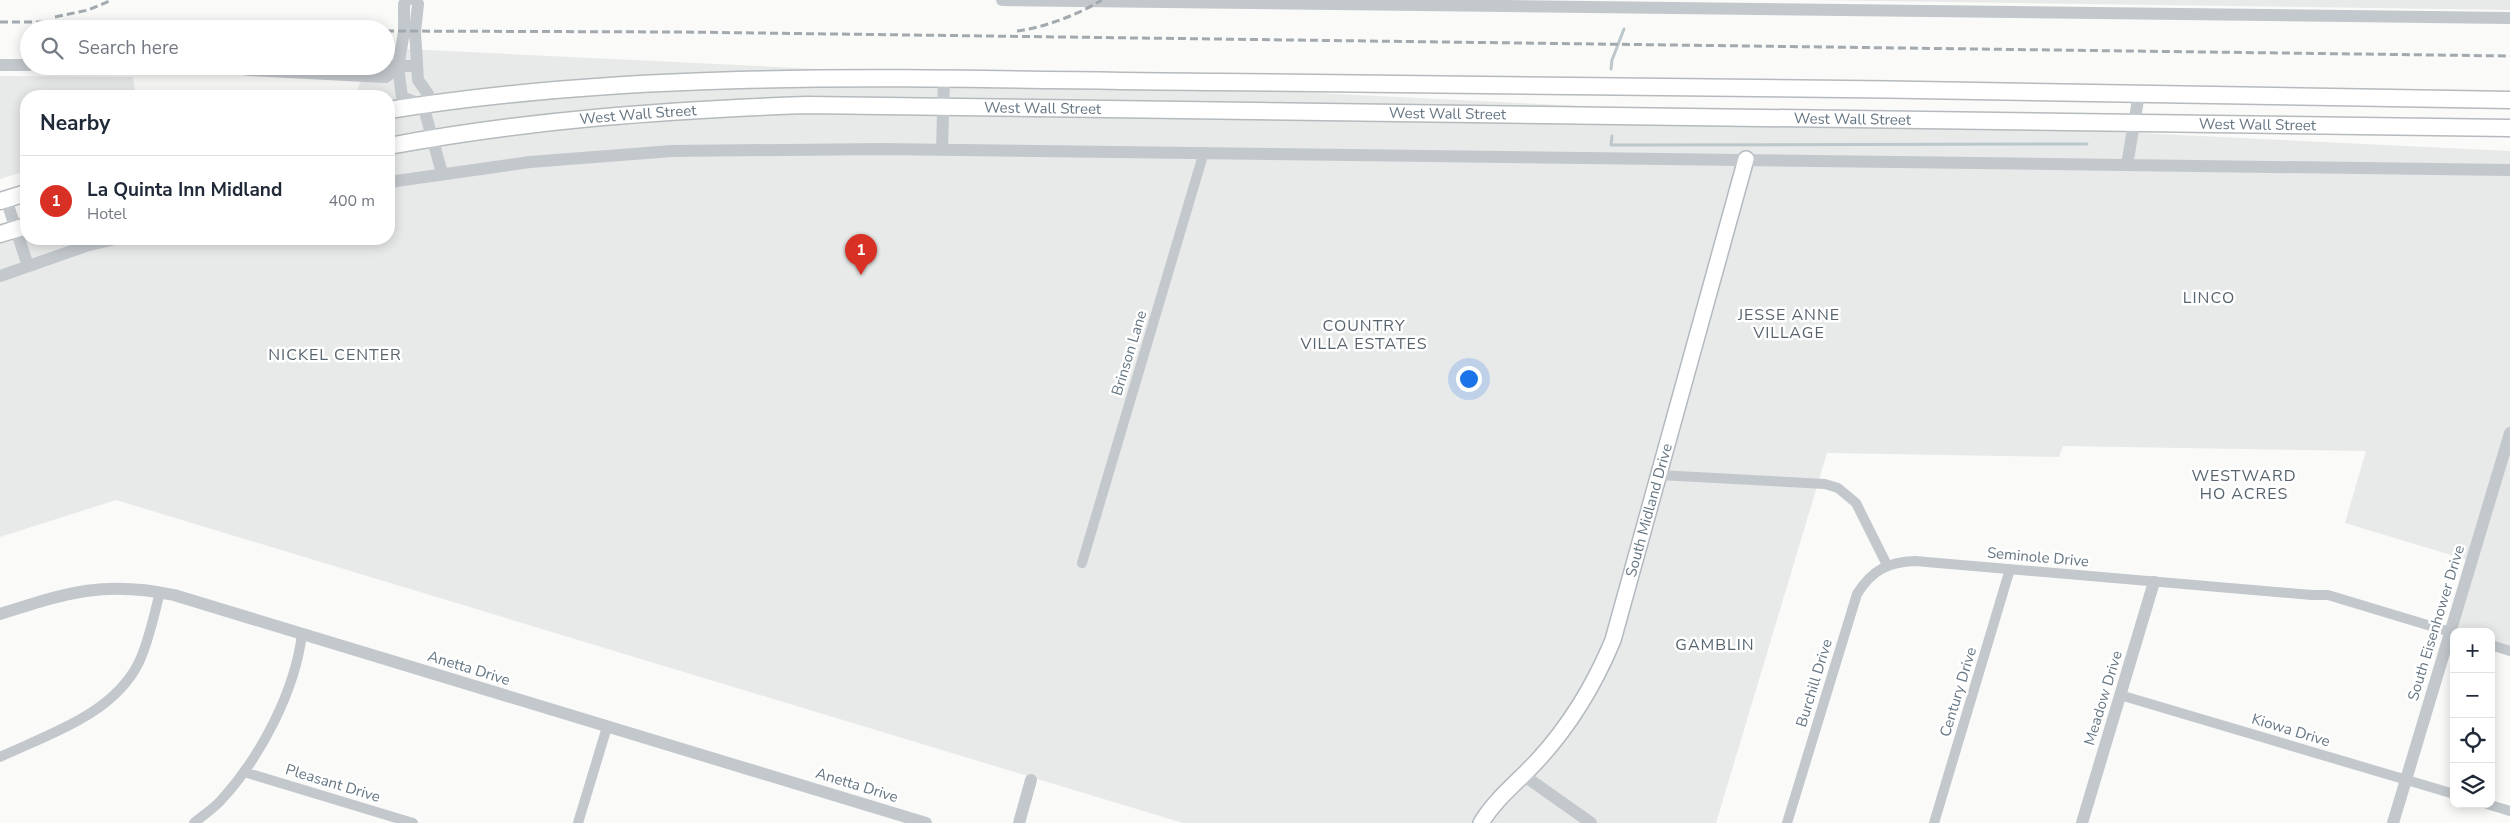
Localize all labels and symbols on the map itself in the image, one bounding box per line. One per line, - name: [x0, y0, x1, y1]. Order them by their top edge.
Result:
- street label: West Wall Street: [984, 97, 1102, 119]
- street label: West Wall Street: [579, 100, 698, 129]
- street label: West Wall Street: [1389, 103, 1507, 124]
- street label: West Wall Street: [1794, 108, 1912, 130]
- street label: West Wall Street: [2199, 114, 2317, 135]
- pin: 1: [845, 234, 877, 275]
- district label: LINCO: [2183, 287, 2235, 309]
- district label: JESSE ANNE VILLAGE: [1737, 304, 1840, 344]
- street label: Brinson Lane: [1107, 308, 1151, 398]
- district label: COUNTRY VILLA ESTATES: [1299, 315, 1428, 355]
- district label: NICKEL CENTER: [268, 344, 402, 366]
- your location: [1456, 366, 1482, 392]
- street label: South Midland Drive: [1621, 441, 1677, 579]
- district label: WESTWARD HO ACRES: [2191, 465, 2297, 505]
- street label: Seminole Drive: [1986, 543, 2090, 571]
- street label: South Eisenhower Drive: [2403, 543, 2469, 703]
- district label: GAMBLIN: [1675, 634, 1755, 656]
- street label: Burchill Drive: [1791, 637, 1837, 729]
- street label: Century Drive: [1935, 645, 1981, 739]
- street label: Anetta Drive: [425, 646, 513, 690]
- street label: Meadow Drive: [2079, 648, 2127, 748]
- street label: Kiowa Drive: [2249, 709, 2333, 751]
- street label: Pleasant Drive: [283, 759, 383, 807]
- street label: Anetta Drive: [813, 763, 901, 807]

